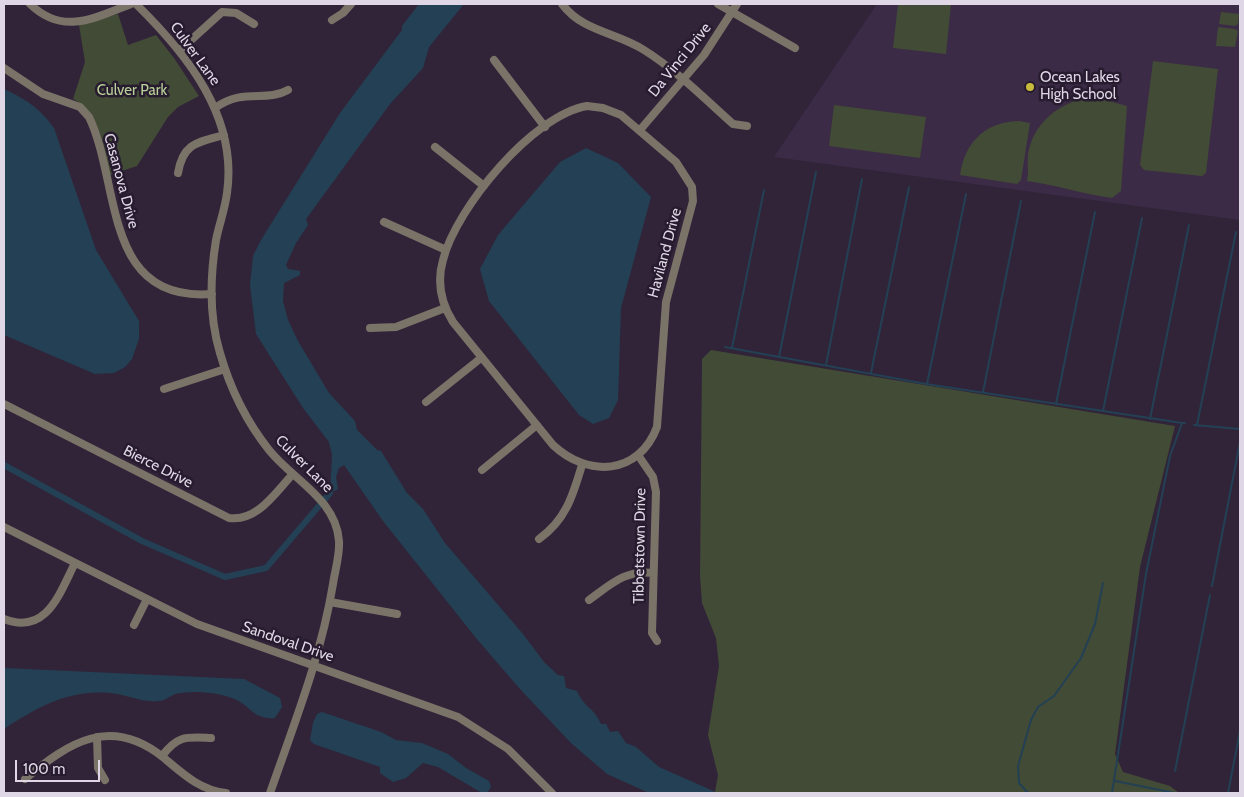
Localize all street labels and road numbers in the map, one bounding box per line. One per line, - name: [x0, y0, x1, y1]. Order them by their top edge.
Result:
- street label: Culver Lane: [166, 19, 224, 89]
- street label: Da Vinci Drive: [645, 19, 715, 101]
- street label: Casanova Drive: [100, 131, 142, 231]
- street label: Haviland Drive: [644, 206, 686, 300]
- street label: Culver Lane: [271, 431, 337, 497]
- street label: Bierce Drive: [120, 442, 196, 492]
- street label: Tibbetstown Drive: [630, 488, 650, 604]
- street label: Sandoval Drive: [240, 618, 336, 666]

